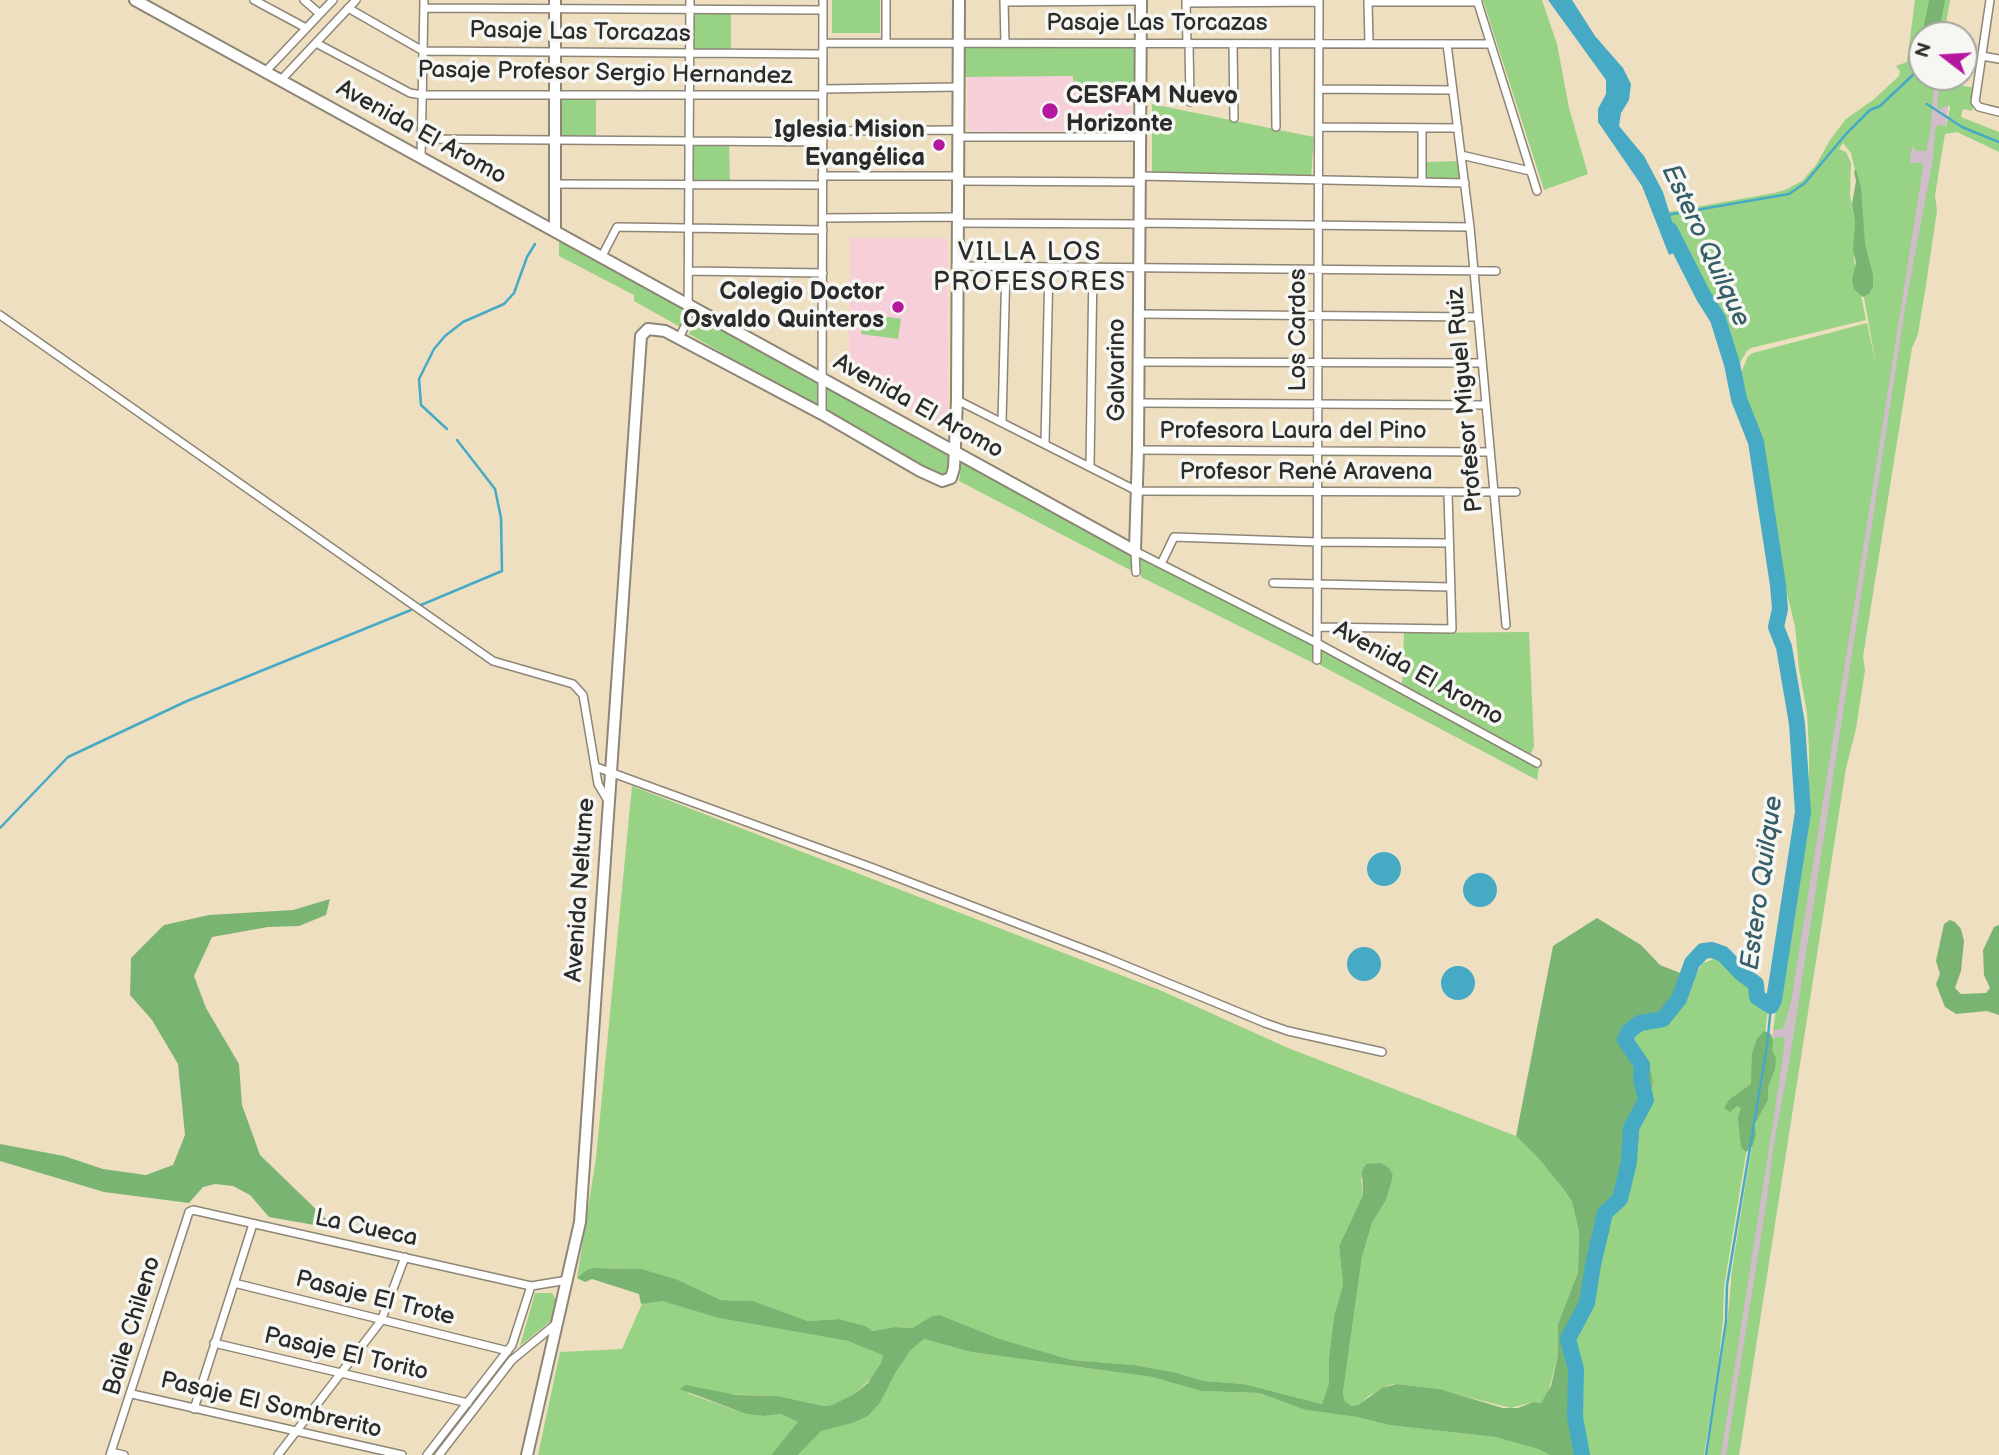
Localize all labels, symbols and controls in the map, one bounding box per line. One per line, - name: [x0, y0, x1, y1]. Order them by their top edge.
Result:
- street label: Pasaje Las Torcazas: [1046, 10, 1268, 38]
- street label: Pasaje Las Torcazas: [469, 17, 691, 49]
- north arrow: [1908, 21, 1978, 91]
- text: N: [1911, 40, 1937, 60]
- street label: Pasaje Profesor Sergio Hernandez: [417, 56, 793, 92]
- street label: Avenida El Aromo: [331, 74, 511, 192]
- place label: CESFAM Nuevo Horizonte: [1066, 83, 1238, 139]
- marker: CESFAM Nuevo Horizonte: [1040, 101, 1060, 121]
- place label: Iglesia Mision Evangélica: [774, 117, 925, 173]
- marker: Iglesia Mision Evangélica: [931, 137, 947, 153]
- water label: Estero Quilque: [1654, 160, 1756, 332]
- district label: VILLA LOS PROFESORES: [934, 237, 1126, 298]
- street label: Los Cardos: [1285, 268, 1313, 392]
- place label: Colegio Doctor Osvaldo Quinteros: [683, 279, 884, 335]
- street label: Profesor Miguel Ruiz: [1442, 287, 1490, 513]
- marker: Colegio Doctor Osvaldo Quinteros: [890, 299, 906, 315]
- street label: Galvarino: [1104, 318, 1132, 422]
- street label: Avenida El Aromo: [828, 348, 1008, 466]
- street label: Profesora Laura del Pino: [1159, 418, 1427, 446]
- street label: Profesor René Aravena: [1179, 459, 1433, 487]
- street label: Avenida El Aromo: [1328, 615, 1508, 733]
- water label: Estero Quilque: [1735, 794, 1791, 972]
- street label: Avenida Neltume: [560, 797, 602, 983]
- street label: La Cueca: [312, 1204, 420, 1254]
- street label: Baile Chileno: [98, 1253, 168, 1399]
- street label: Pasaje El Trote: [292, 1265, 458, 1333]
- street label: Pasaje El Torito: [261, 1322, 431, 1388]
- street label: Pasaje El Sombrerito: [158, 1367, 384, 1445]

